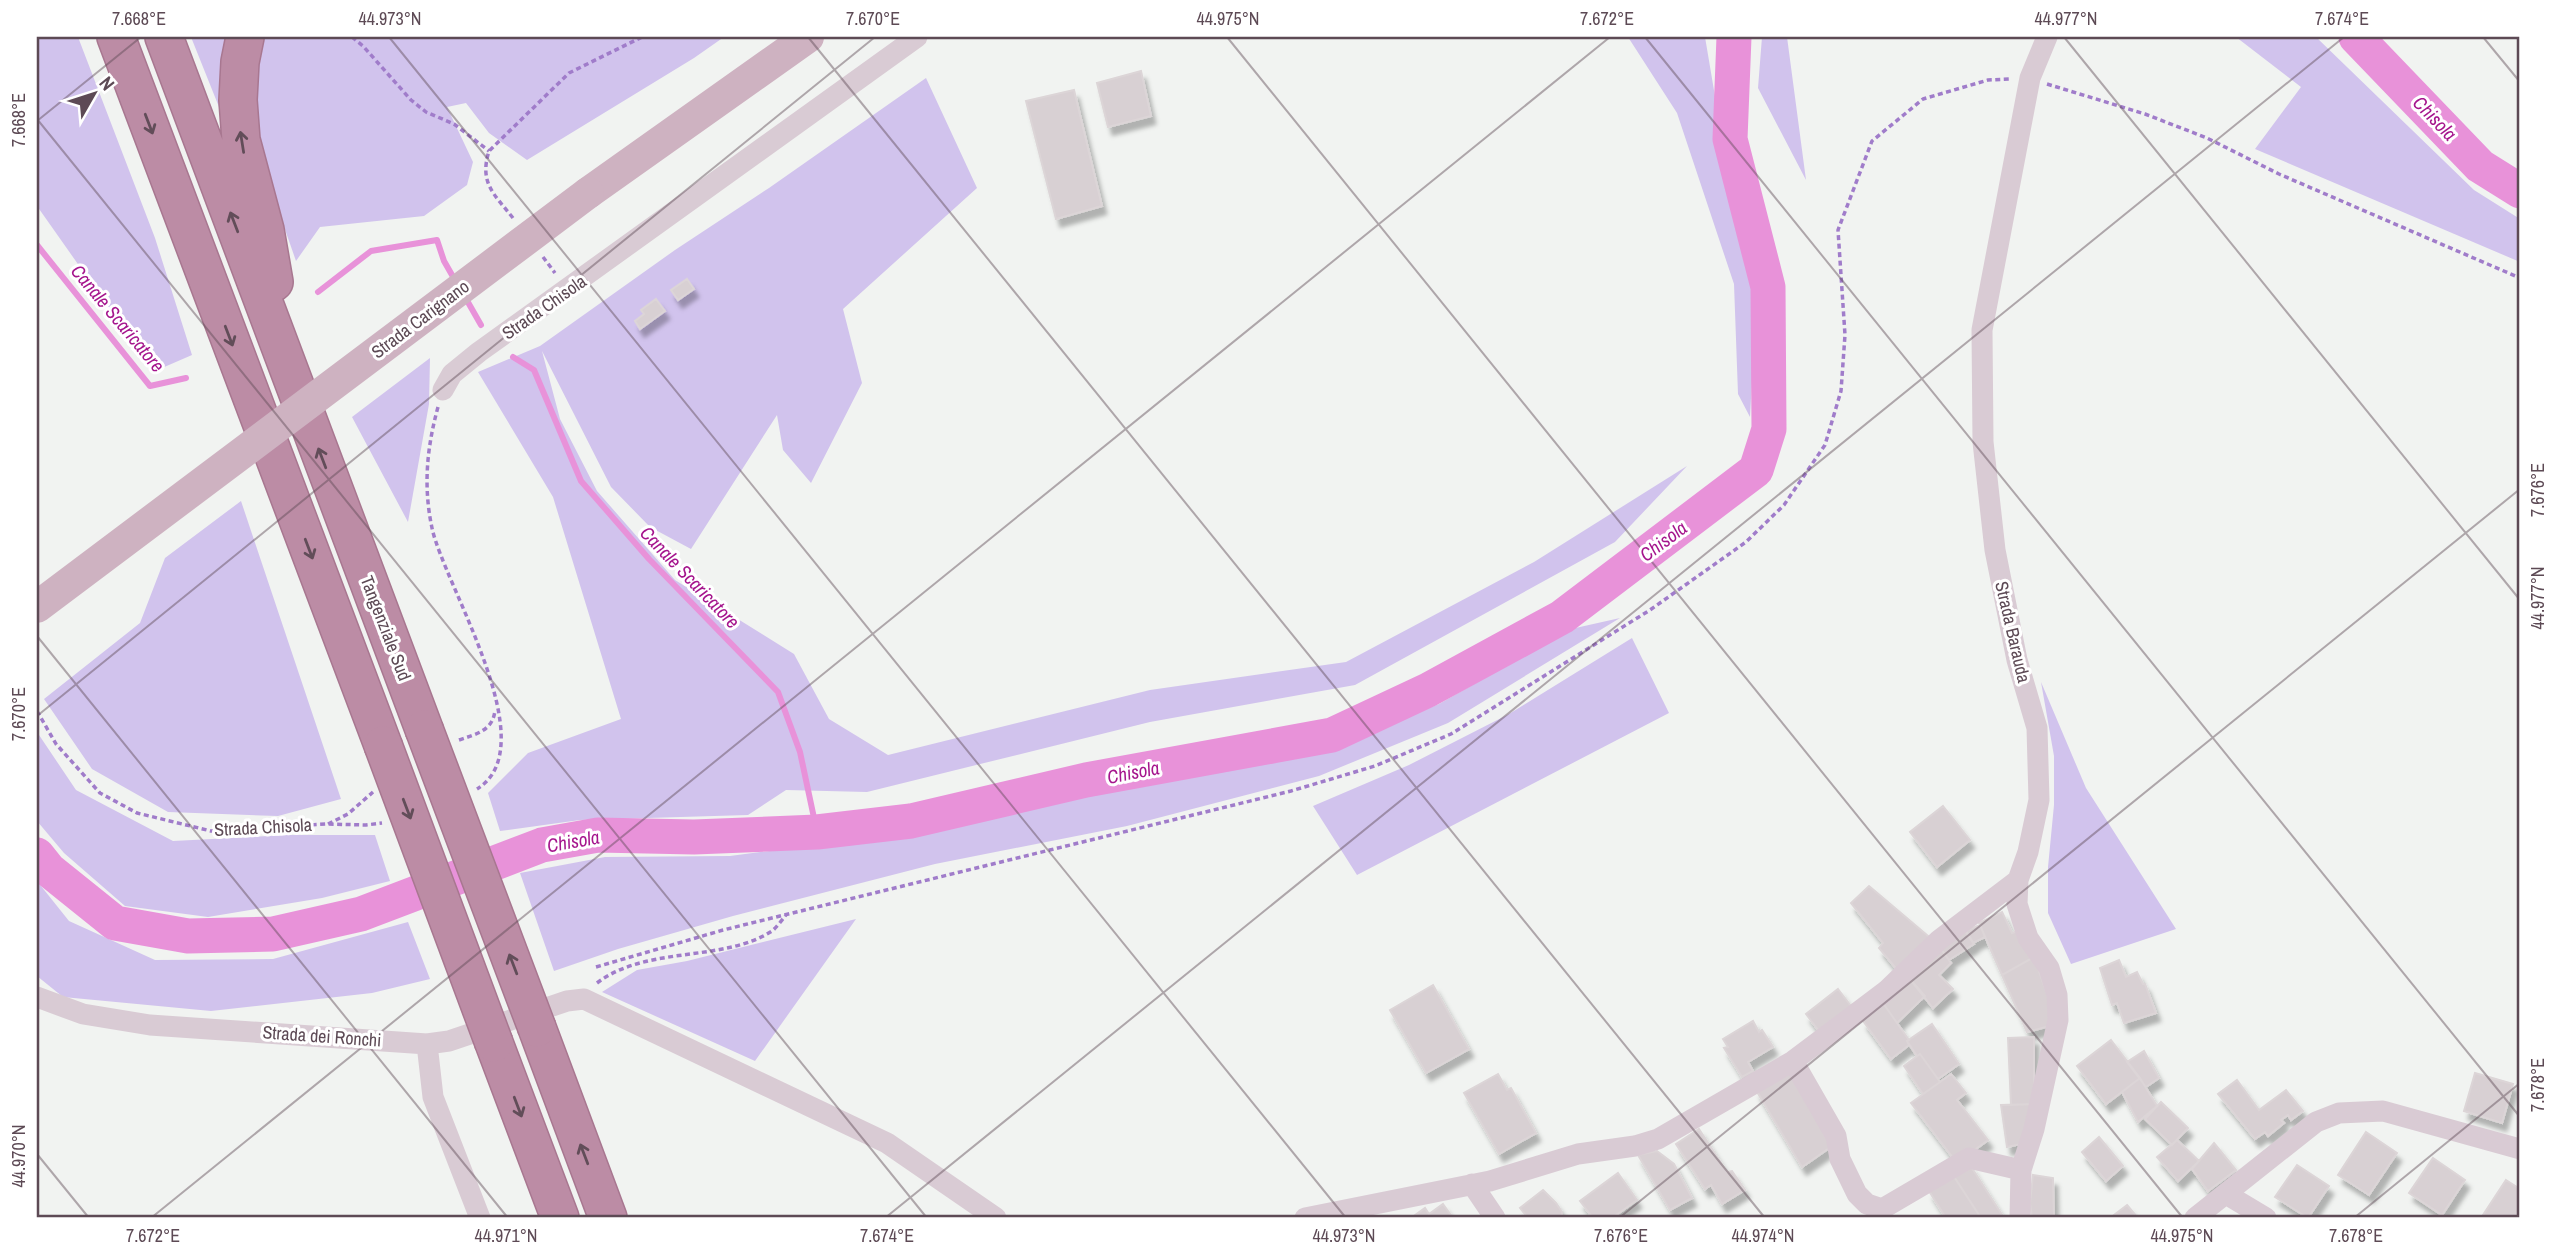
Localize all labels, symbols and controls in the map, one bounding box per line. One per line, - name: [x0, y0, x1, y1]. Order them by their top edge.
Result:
- text: 7.668°E: [112, 6, 166, 31]
- text: 44.973°N: [359, 6, 422, 31]
- text: 7.670°E: [846, 6, 900, 31]
- text: 44.975°N: [1197, 6, 1260, 31]
- text: 7.672°E: [1580, 6, 1634, 31]
- text: 44.977°N: [2035, 6, 2098, 31]
- text: 7.674°E: [2315, 6, 2369, 31]
- north arrow: [60, 60, 130, 130]
- text: N: [94, 71, 121, 96]
- water label: Chisola: [2407, 90, 2463, 146]
- text: 7.668°E: [6, 93, 31, 147]
- one-way arrow: [144, 112, 156, 134]
- one-way arrow: [235, 131, 248, 154]
- one-way arrow: [226, 212, 239, 234]
- water label: Canale Scaricatore: [65, 259, 171, 377]
- street label: Strada Chisola: [497, 269, 591, 345]
- street label: Strada Carignano: [366, 274, 474, 364]
- one-way arrow: [224, 325, 236, 347]
- one-way arrow: [315, 448, 327, 470]
- text: 7.676°E: [2525, 463, 2550, 517]
- water label: Chisola: [1634, 515, 1692, 567]
- water label: Canale Scaricatore: [634, 520, 746, 634]
- one-way arrow: [304, 538, 316, 560]
- text: 44.977°N: [2525, 567, 2550, 630]
- street label: Tangenziale Sud: [355, 572, 417, 684]
- street label: Strada Barauda: [1989, 579, 2037, 685]
- text: 7.670°E: [6, 687, 31, 741]
- water label: Chisola: [1105, 754, 1162, 790]
- one-way arrow: [402, 798, 414, 820]
- street label: Strada Chisola: [214, 812, 312, 842]
- water label: Chisola: [545, 824, 602, 858]
- one-way arrow: [506, 954, 518, 976]
- street label: Strada dei Ronchi: [262, 1019, 382, 1053]
- text: 7.678°E: [2525, 1058, 2550, 1112]
- one-way arrow: [513, 1096, 526, 1118]
- text: 44.970°N: [6, 1125, 31, 1188]
- one-way arrow: [577, 1144, 590, 1166]
- text: 7.672°E: [126, 1223, 180, 1248]
- text: 44.971°N: [475, 1223, 538, 1248]
- text: 7.674°E: [860, 1223, 914, 1248]
- text: 44.973°N: [1313, 1223, 1376, 1248]
- text: 7.676°E: [1594, 1223, 1648, 1248]
- text: 44.974°N: [1732, 1223, 1795, 1248]
- text: 44.975°N: [2151, 1223, 2214, 1248]
- text: 7.678°E: [2329, 1223, 2383, 1248]

